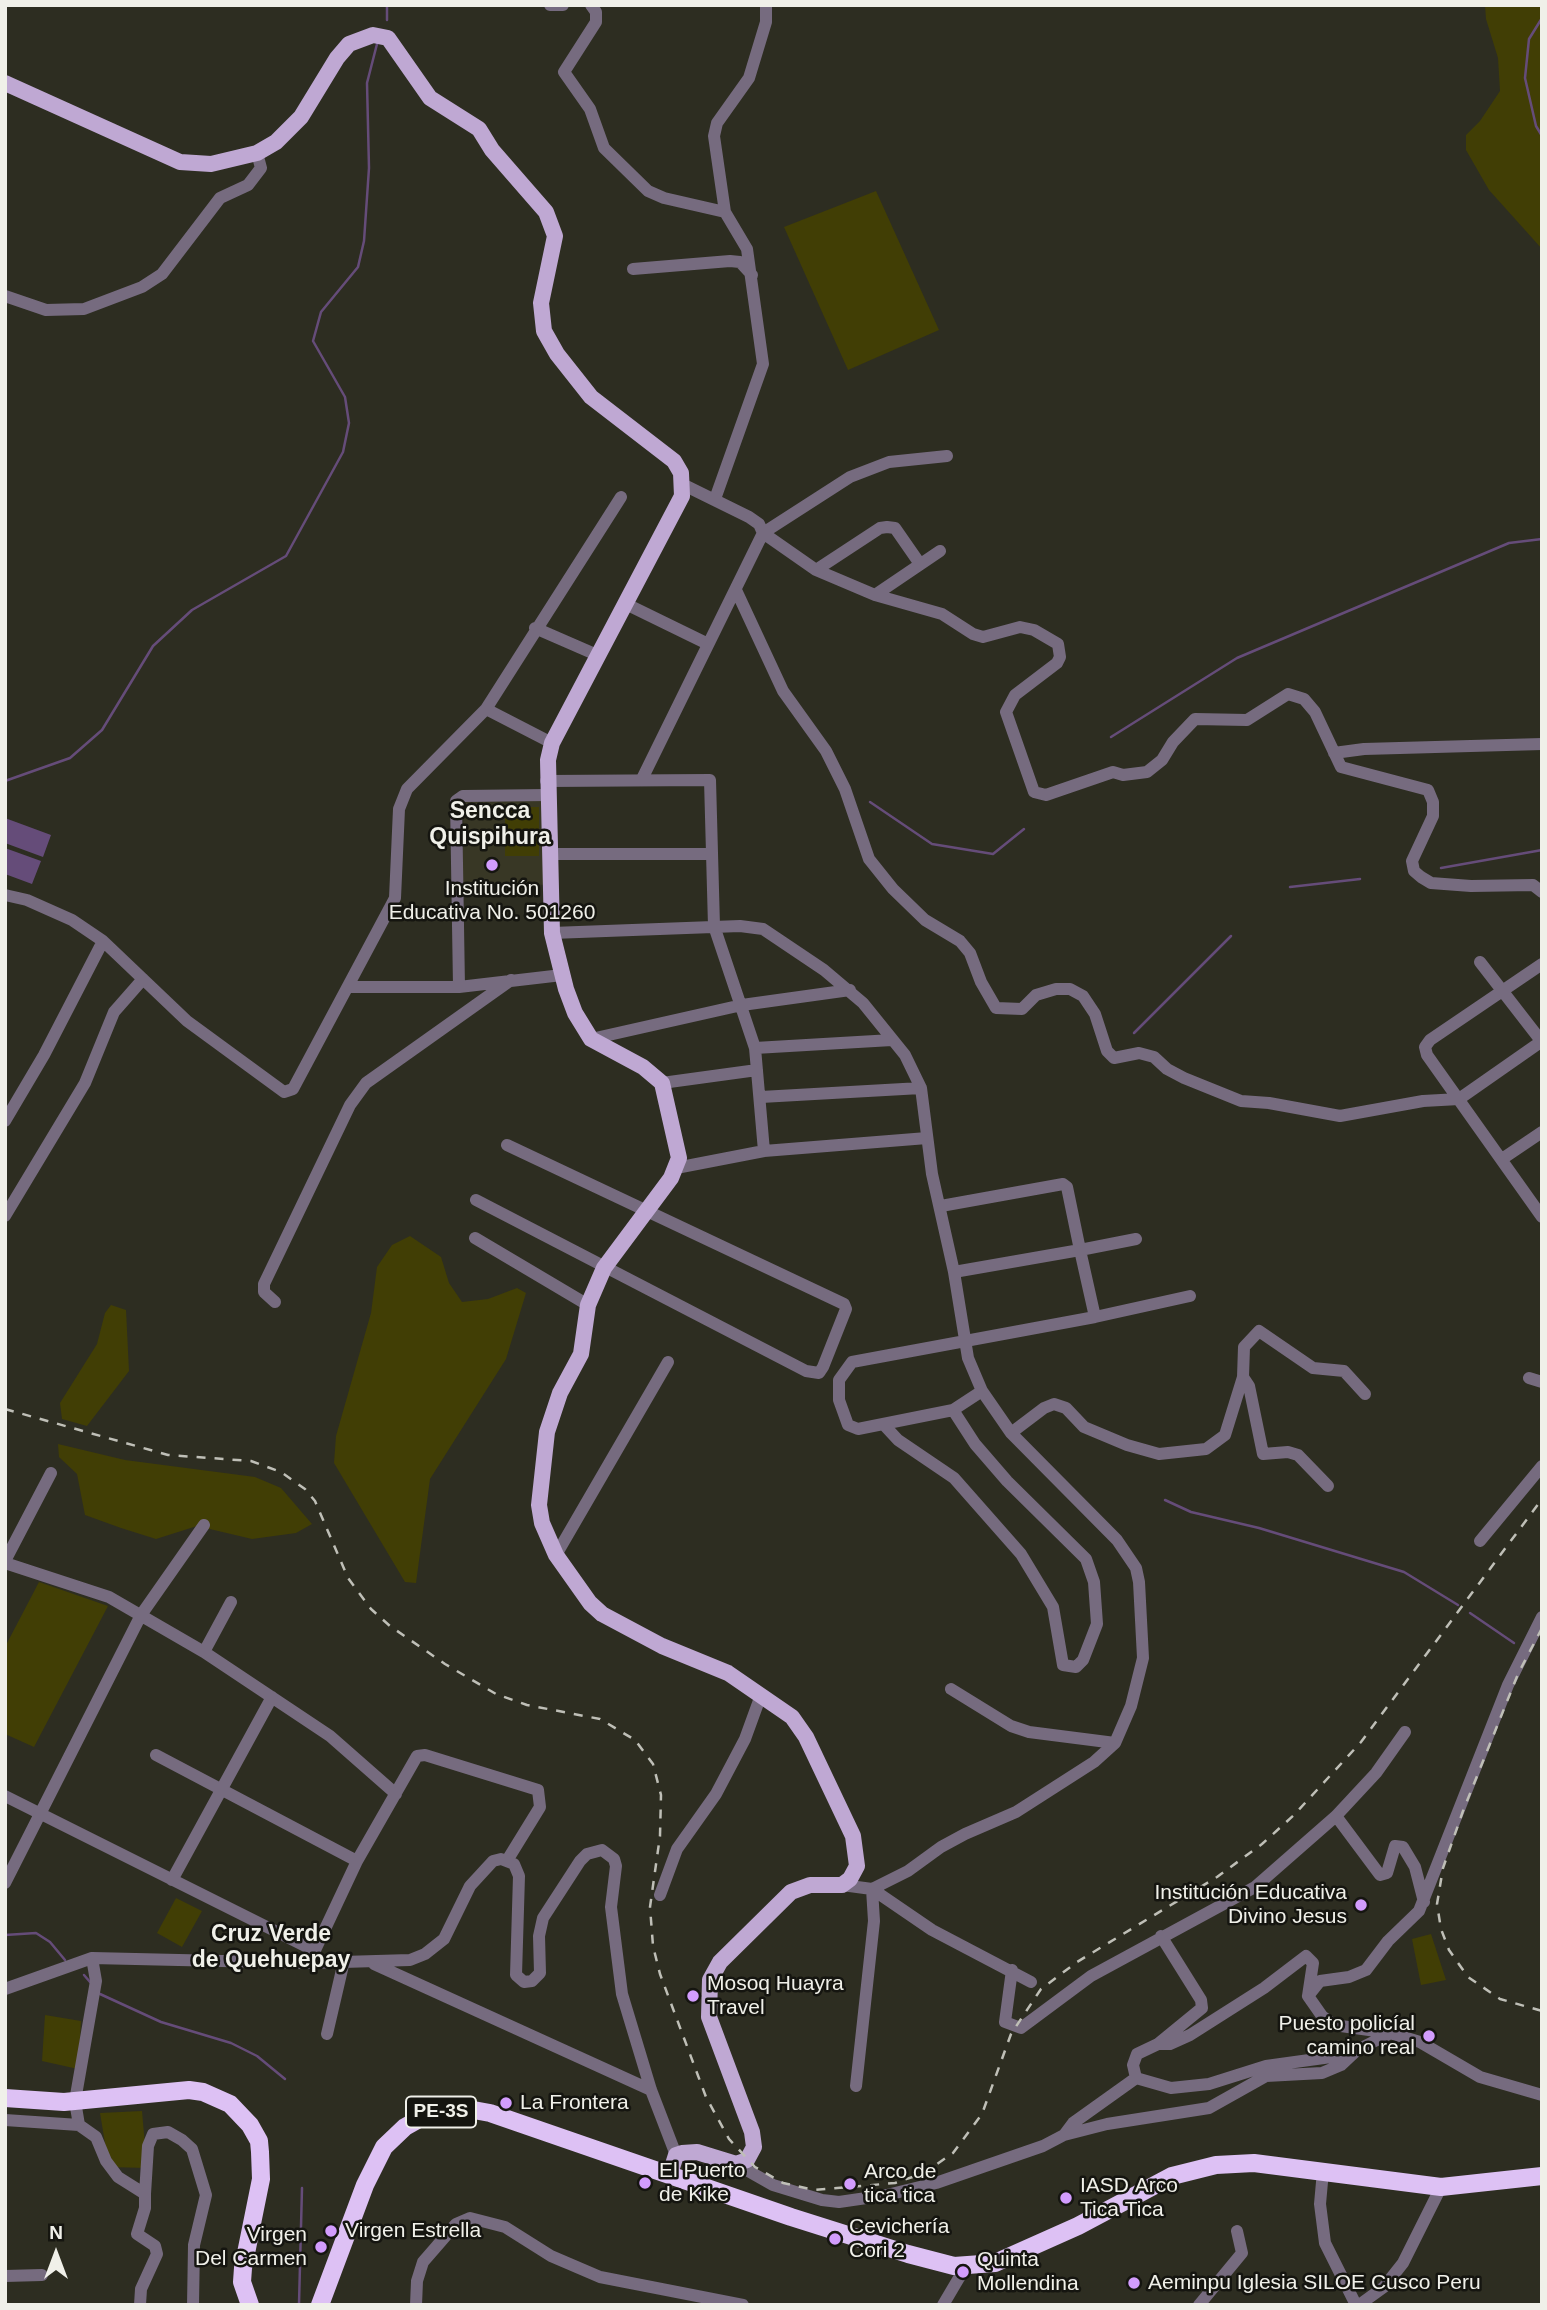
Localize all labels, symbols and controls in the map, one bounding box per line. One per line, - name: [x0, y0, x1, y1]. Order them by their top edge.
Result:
- district label: Sencca Quispihura: [429, 798, 551, 852]
- marker: Institución Educativa No. 501260: [484, 857, 500, 873]
- place label: Institución Educativa No. 501260: [389, 876, 595, 926]
- place label: Institución Educativa Divino Jesus: [1154, 1880, 1347, 1930]
- marker: Institución Educativa Divino Jesus: [1353, 1897, 1369, 1913]
- district label: Cruz Verde de Quehuepay: [192, 1921, 350, 1975]
- place label: Mosoq Huayra Travel: [707, 1971, 844, 2021]
- marker: Mosoq Huayra Travel: [685, 1988, 701, 2004]
- place label: Puesto policíal camino real: [1278, 2011, 1415, 2061]
- marker: Puesto policíal camino real: [1421, 2028, 1437, 2044]
- place label: La Frontera: [520, 2090, 629, 2116]
- marker: La Frontera: [498, 2095, 514, 2111]
- road number: PE-3S: [406, 2096, 476, 2128]
- place label: El Puerto de Kike: [659, 2158, 745, 2208]
- place label: Arco de tica tica: [864, 2159, 936, 2209]
- place label: IASD Arco Tica Tica: [1080, 2173, 1178, 2223]
- marker: El Puerto de Kike: [637, 2175, 653, 2191]
- marker: Arco de tica tica: [842, 2176, 858, 2192]
- marker: IASD Arco Tica Tica: [1058, 2190, 1074, 2206]
- place label: Cevichería Cori 2: [849, 2214, 949, 2264]
- place label: Virgen Estrella: [345, 2218, 481, 2244]
- north arrow: [21, 2219, 91, 2289]
- text: N: [49, 2222, 63, 2243]
- place label: Virgen Del Carmen: [195, 2222, 307, 2272]
- marker: Virgen Estrella: [323, 2223, 339, 2239]
- marker: Cevichería Cori 2: [827, 2231, 843, 2247]
- marker: Virgen Del Carmen: [313, 2239, 329, 2255]
- place label: Quinta Mollendina: [977, 2247, 1079, 2297]
- marker: Quinta Mollendina: [955, 2264, 971, 2280]
- place label: Aeminpu Iglesia SILOE Cusco Peru: [1148, 2270, 1481, 2296]
- marker: Aeminpu Iglesia SILOE Cusco Peru: [1126, 2275, 1142, 2291]

